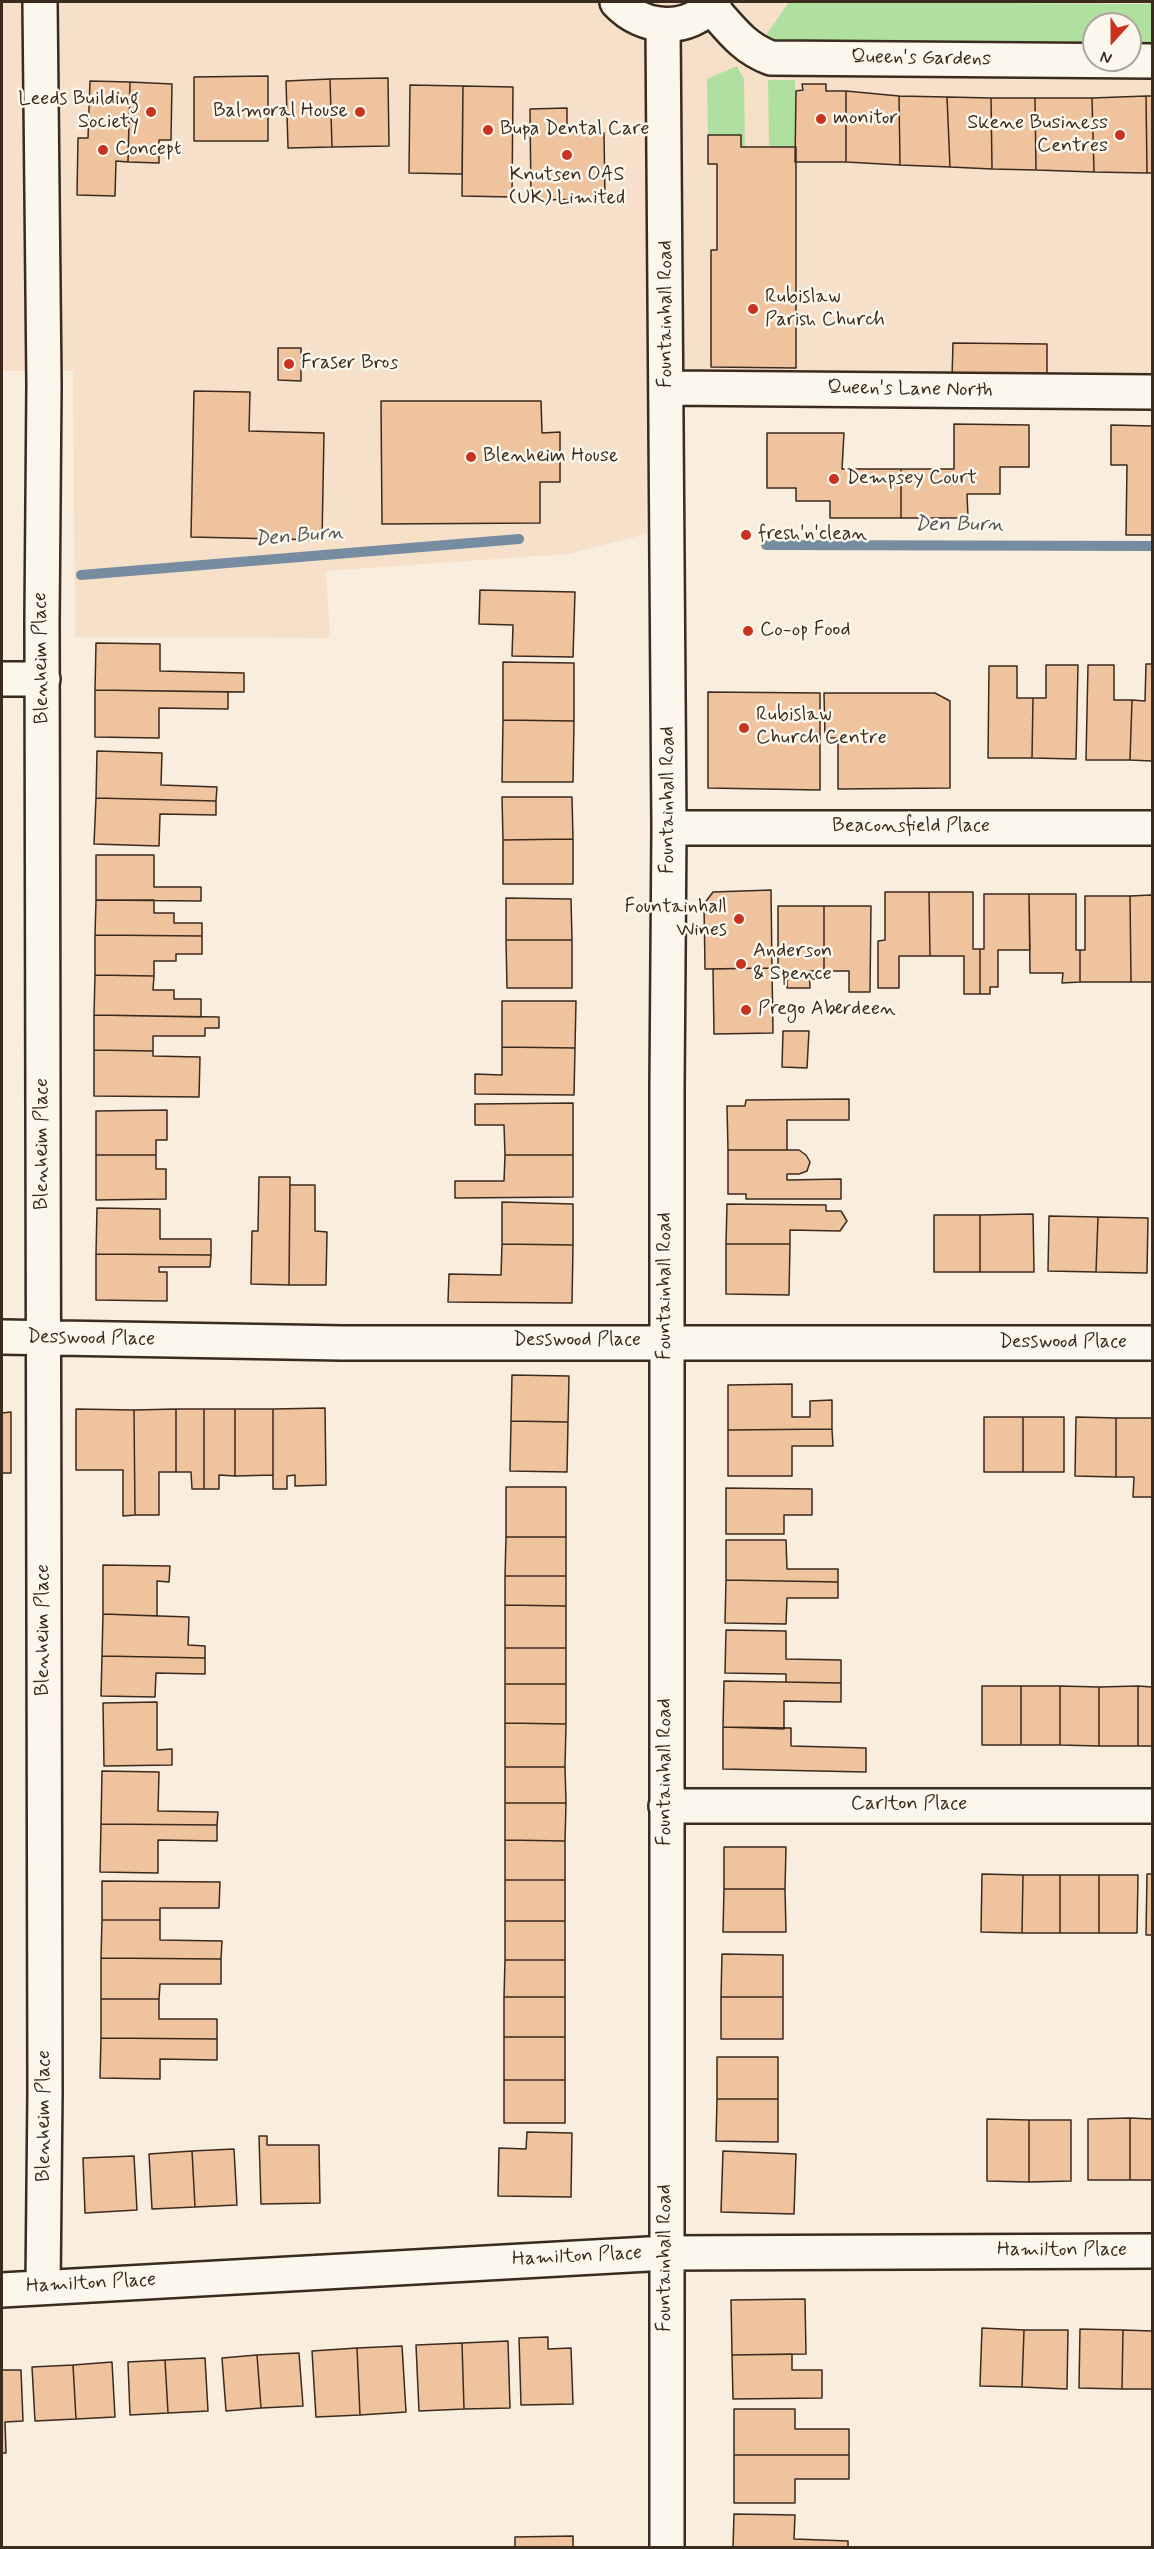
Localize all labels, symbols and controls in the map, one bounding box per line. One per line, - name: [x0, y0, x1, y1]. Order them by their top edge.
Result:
- north arrow: [1082, 12, 1142, 72]
- street label: Queen's Gardens: [851, 46, 991, 72]
- text: N: [1097, 46, 1115, 69]
- place label: Leeds Building Society: [18, 88, 139, 135]
- place label: Balmoral House: [213, 100, 348, 124]
- marker: Leeds Building Society: [144, 105, 158, 119]
- marker: Balmoral House: [353, 105, 367, 119]
- place label: monitor: [833, 107, 898, 131]
- marker: monitor: [814, 112, 828, 126]
- place label: Skene Business Centres: [967, 112, 1108, 159]
- place label: Bupa Dental Care: [500, 118, 649, 142]
- marker: Bupa Dental Care: [481, 123, 495, 137]
- marker: Skene Business Centres: [1113, 128, 1127, 142]
- place label: Concept: [115, 138, 181, 162]
- marker: Concept: [96, 143, 110, 157]
- marker: Knutsen OAS (UK) Limited: [560, 148, 574, 162]
- place label: Knutsen OAS (UK) Limited: [509, 164, 625, 211]
- street label: Fountainhall Road: [655, 240, 679, 388]
- place label: Rubislaw Parish Church: [765, 286, 885, 333]
- marker: Rubislaw Parish Church: [746, 302, 760, 316]
- place label: Fraser Bros: [301, 352, 398, 376]
- marker: Fraser Bros: [282, 357, 296, 371]
- street label: Queen's Lane North: [827, 377, 993, 403]
- place label: Blenheim House: [483, 445, 618, 469]
- marker: Blenheim House: [464, 450, 478, 464]
- place label: Dempsey Court: [846, 467, 977, 491]
- marker: Dempsey Court: [827, 472, 841, 486]
- water label: Den Burn: [914, 513, 1004, 539]
- water label: Den Burn: [253, 521, 345, 553]
- place label: fresh'n'clean: [758, 523, 867, 547]
- marker: fresh'n'clean: [739, 528, 753, 542]
- street label: Blenheim Place: [29, 592, 55, 724]
- place label: Co-op Food: [760, 619, 851, 643]
- marker: Co-op Food: [741, 624, 755, 638]
- place label: Rubislaw Church Centre: [756, 704, 887, 751]
- marker: Rubislaw Church Centre: [737, 721, 751, 735]
- street label: Fountainhall Road: [657, 726, 681, 874]
- street label: Beaconsfield Place: [832, 815, 990, 839]
- place label: Fountainhall Wines: [625, 896, 727, 943]
- marker: Fountainhall Wines: [732, 912, 746, 926]
- place label: Anderson & Spence: [753, 940, 832, 987]
- marker: Anderson & Spence: [734, 957, 748, 971]
- place label: Prego Aberdeen: [758, 998, 896, 1022]
- marker: Prego Aberdeen: [739, 1003, 753, 1017]
- street label: Blenheim Place: [31, 1078, 55, 1210]
- street label: Fountainhall Road: [654, 1212, 678, 1360]
- street label: Desswood Place: [27, 1326, 155, 1352]
- street label: Desswood Place: [513, 1329, 641, 1353]
- street label: Desswood Place: [999, 1331, 1127, 1355]
- street label: Blenheim Place: [32, 1564, 56, 1696]
- street label: Fountainhall Road: [654, 1698, 678, 1846]
- street label: Carlton Place: [851, 1793, 967, 1817]
- street label: Blenheim Place: [33, 2050, 57, 2182]
- street label: Fountainhall Road: [654, 2184, 678, 2332]
- street label: Hamilton Place: [997, 2239, 1127, 2263]
- street label: Hamilton Place: [511, 2242, 643, 2272]
- street label: Hamilton Place: [25, 2269, 157, 2299]

